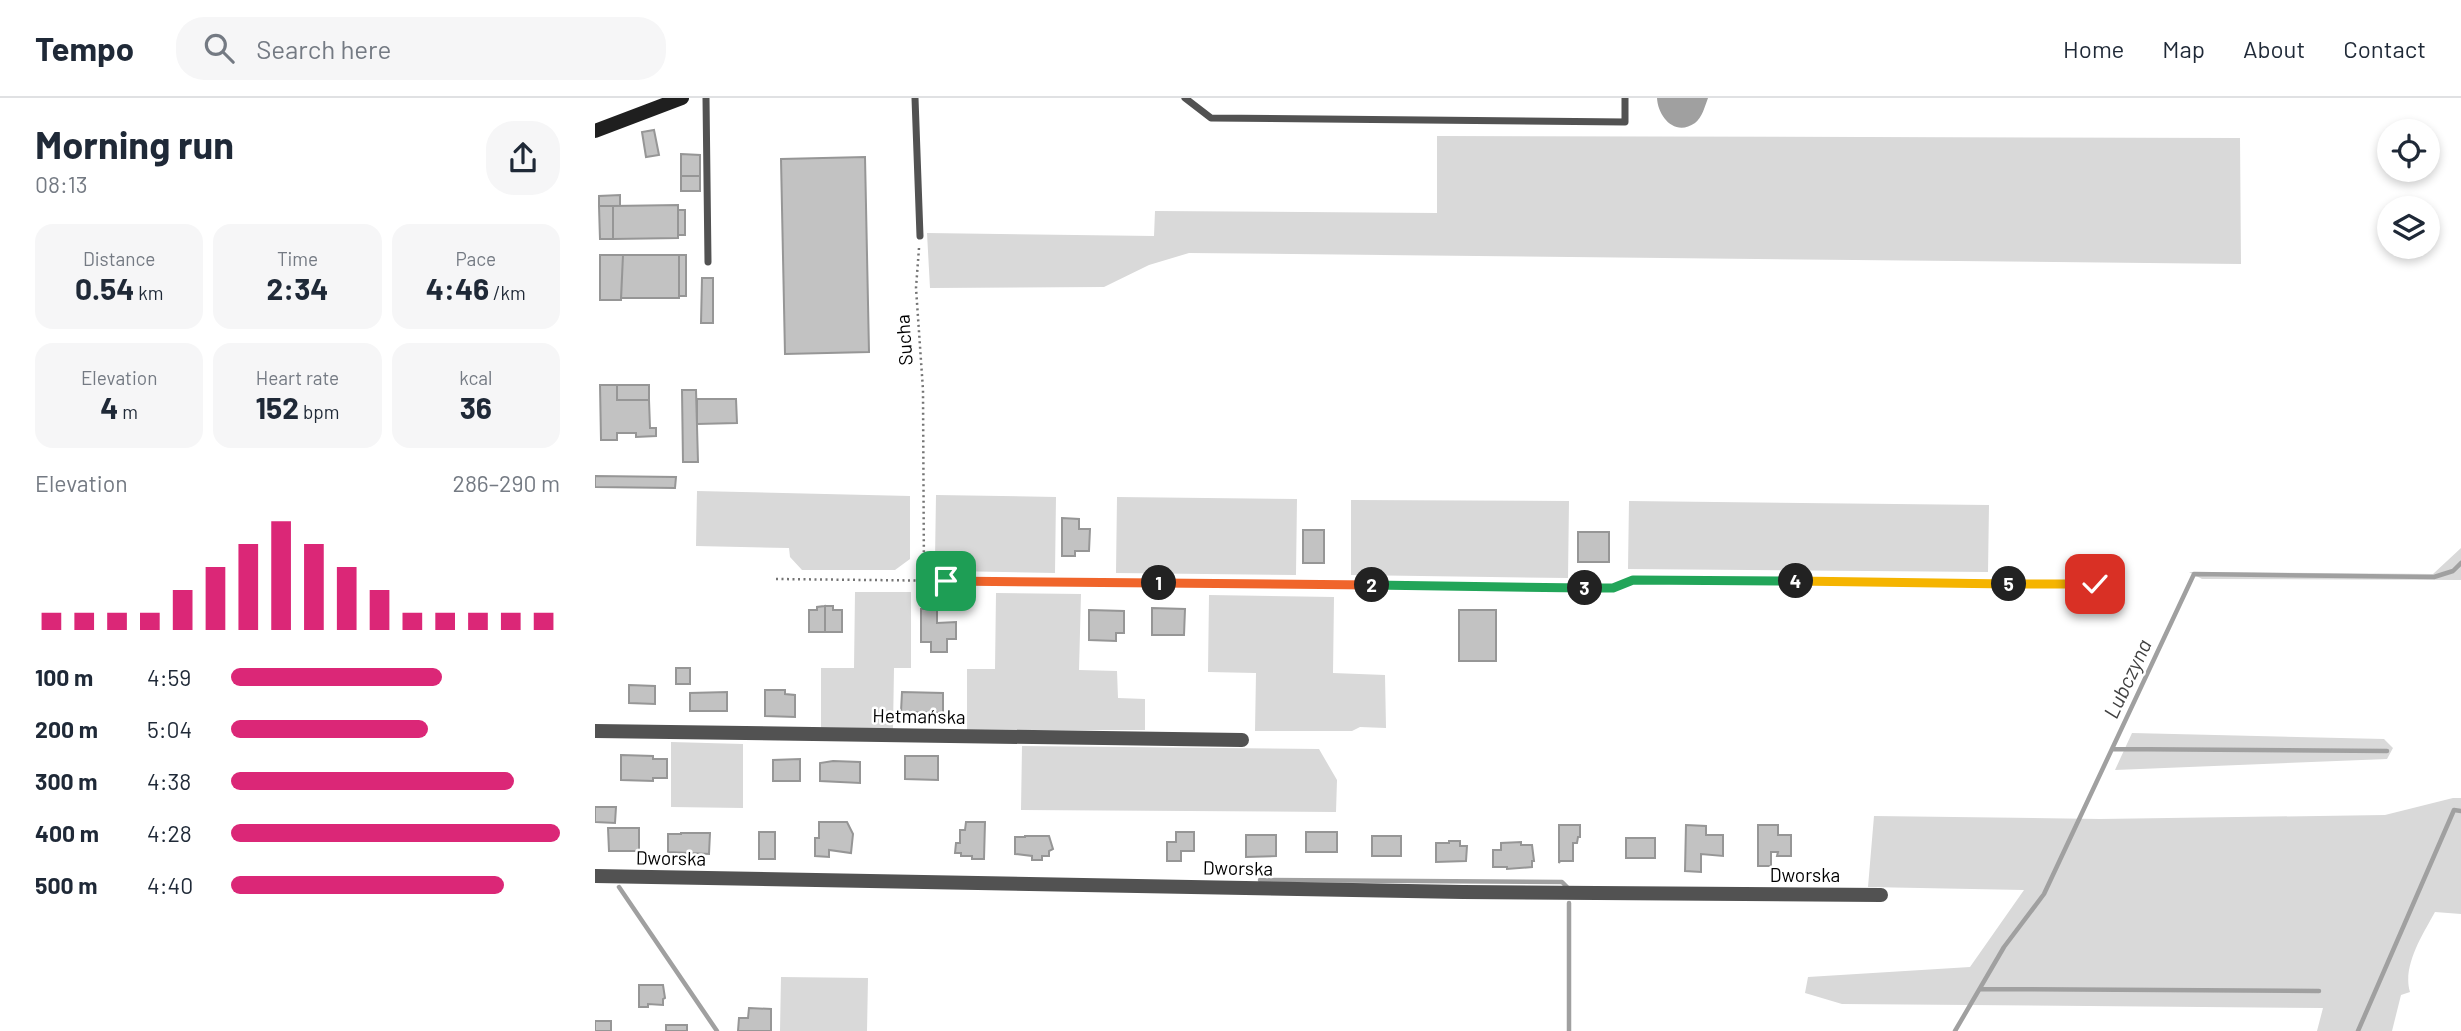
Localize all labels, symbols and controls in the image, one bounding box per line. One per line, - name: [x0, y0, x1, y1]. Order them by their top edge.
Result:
- search box: [176, 17, 666, 80]
- text: Tempo: [35, 28, 134, 68]
- icon: search: [200, 29, 238, 67]
- text: Search here: [256, 33, 391, 64]
- text: Home: [2063, 34, 2124, 63]
- text: Map: [2162, 34, 2205, 63]
- text: About: [2243, 34, 2305, 63]
- text: Contact: [2343, 34, 2426, 63]
- map controls: [2377, 119, 2440, 259]
- button: locate: [2377, 119, 2440, 182]
- text: Morning run: [35, 121, 234, 167]
- button: share: [486, 121, 560, 195]
- text: 08:13: [35, 170, 88, 198]
- button: layers: [2377, 196, 2440, 259]
- text: Distance: [83, 247, 155, 270]
- text: Time: [277, 247, 318, 270]
- text: Pace: [455, 247, 496, 270]
- text: 0.54: [75, 270, 134, 306]
- text: 2:34: [266, 270, 329, 306]
- text: 4:46: [426, 270, 489, 306]
- text: km: [134, 281, 163, 304]
- text: /km: [489, 281, 526, 304]
- street label: Sucha: [890, 314, 917, 366]
- text: Elevation: [81, 366, 157, 389]
- text: Heart rate: [256, 366, 339, 389]
- text: kcal: [459, 366, 492, 389]
- text: 4: [100, 389, 118, 425]
- text: 152: [256, 389, 299, 425]
- text: 36: [460, 389, 492, 425]
- text: m: [118, 400, 138, 423]
- text: bpm: [299, 400, 339, 423]
- text: Elevation: [35, 469, 128, 497]
- text: 286–290 m: [453, 469, 560, 497]
- pin: [916, 551, 976, 611]
- pin: [2065, 554, 2125, 614]
- icon: arrive: [927, 562, 965, 600]
- pin: 4: [1779, 564, 1813, 598]
- icon: check: [2076, 565, 2114, 603]
- pin: 1: [1141, 566, 1177, 601]
- pin: 5: [1991, 566, 2027, 602]
- pin: 2: [1355, 568, 1389, 602]
- text: 4: [1790, 569, 1801, 592]
- pin: 3: [1567, 570, 1602, 606]
- text: 1: [1155, 571, 1162, 594]
- text: 5: [2003, 572, 2014, 595]
- text: 2: [1366, 573, 1377, 596]
- text: 3: [1579, 576, 1590, 599]
- water label: Lubczyna: [2097, 635, 2156, 722]
- text: 100 m: [35, 663, 93, 691]
- text: 4:59: [147, 663, 191, 691]
- street label: Hetmańska: [872, 703, 966, 728]
- text: 200 m: [35, 715, 98, 743]
- text: 5:04: [147, 715, 192, 743]
- text: 300 m: [35, 767, 97, 795]
- text: 4:38: [147, 767, 191, 795]
- text: 400 m: [35, 819, 99, 847]
- text: 4:28: [147, 819, 192, 847]
- street label: Dworska: [636, 845, 706, 870]
- street label: Dworska: [1203, 855, 1273, 880]
- street label: Dworska: [1770, 863, 1840, 886]
- text: 500 m: [35, 871, 97, 899]
- text: 4:40: [147, 871, 193, 899]

